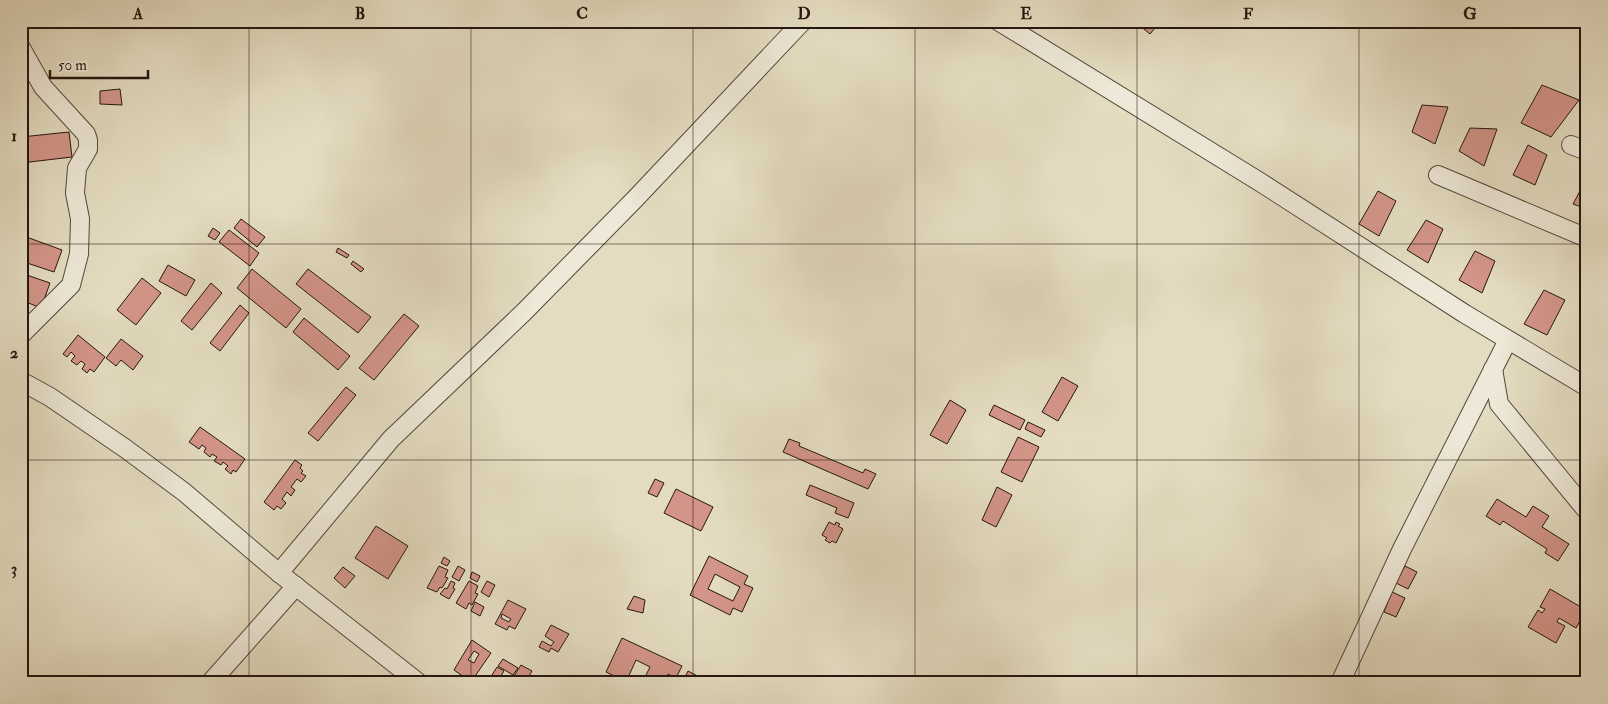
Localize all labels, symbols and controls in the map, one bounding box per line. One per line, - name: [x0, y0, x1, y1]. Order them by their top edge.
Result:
- text: A: [132, 4, 144, 24]
- text: B: [355, 4, 365, 24]
- text: C: [576, 4, 588, 24]
- text: D: [797, 4, 811, 24]
- text: E: [1020, 4, 1032, 24]
- text: F: [1243, 4, 1253, 24]
- text: G: [1463, 4, 1477, 24]
- scale bar: [50, 48, 148, 80]
- text: 50 m: [58, 56, 87, 75]
- text: 1: [11, 126, 17, 146]
- text: 2: [10, 343, 18, 363]
- text: 3: [11, 559, 17, 579]

